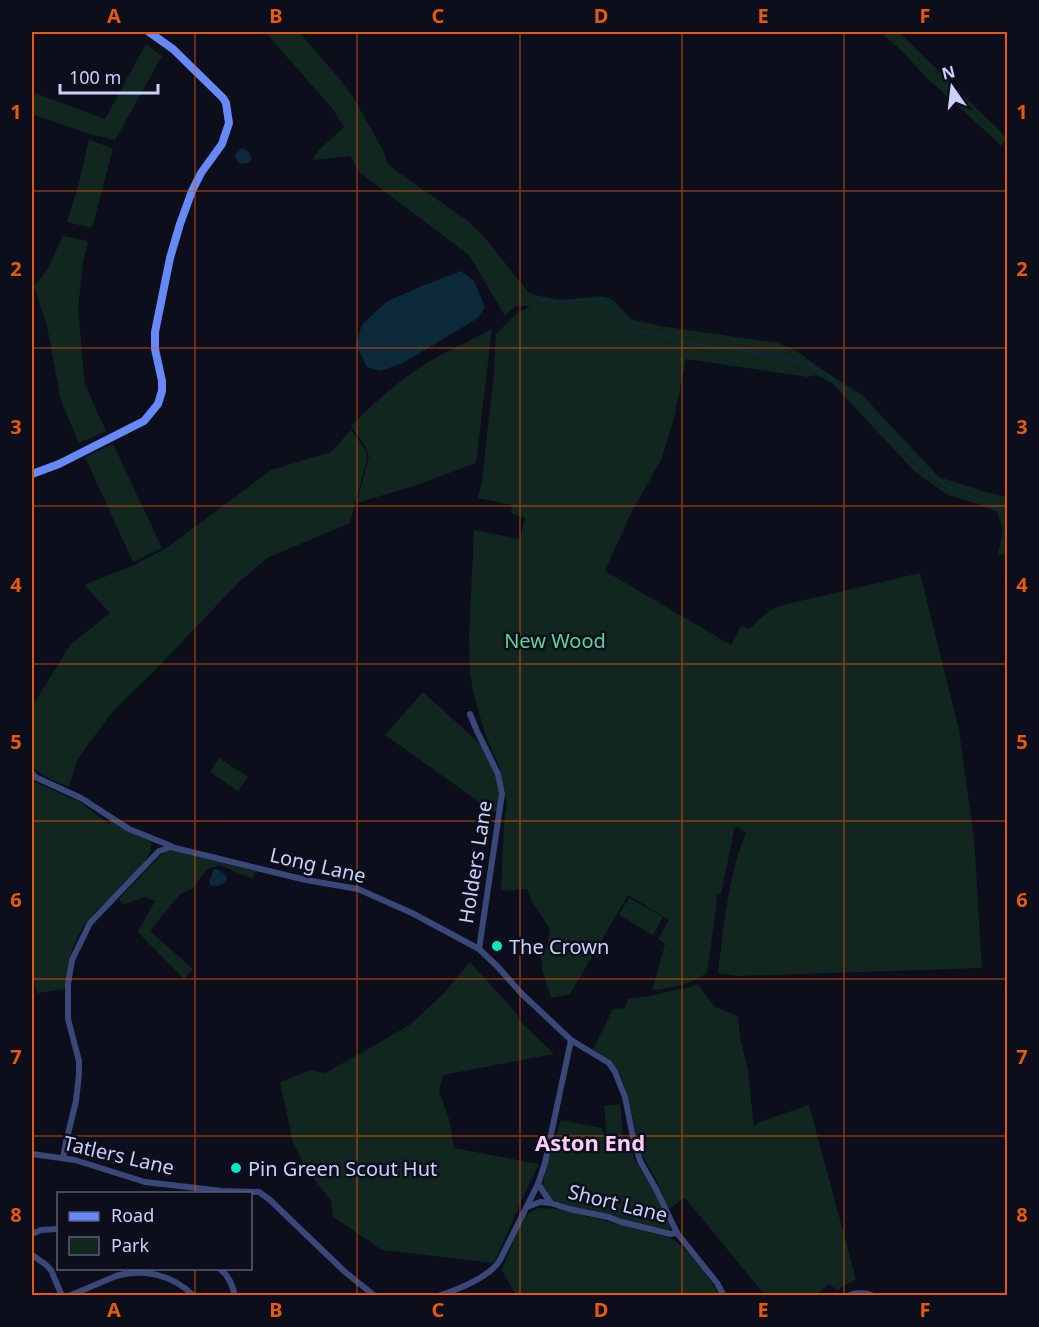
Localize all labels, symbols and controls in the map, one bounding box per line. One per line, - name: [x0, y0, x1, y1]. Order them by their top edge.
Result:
- text: A: [107, 2, 121, 29]
- text: B: [269, 2, 283, 29]
- text: C: [432, 2, 445, 29]
- text: D: [594, 2, 608, 29]
- text: E: [757, 2, 769, 29]
- text: F: [920, 2, 930, 29]
- scale bar: [60, 57, 158, 95]
- north arrow: [922, 57, 982, 117]
- text: N: [939, 60, 957, 85]
- text: 100 m: [69, 65, 121, 89]
- text: 1: [10, 98, 22, 125]
- text: 1: [1016, 98, 1028, 125]
- text: 2: [10, 255, 22, 282]
- text: 2: [1016, 255, 1028, 282]
- text: 3: [10, 413, 22, 440]
- text: 3: [1016, 413, 1028, 440]
- text: 4: [10, 571, 22, 598]
- text: 4: [1016, 571, 1028, 598]
- park label: New Wood: [504, 627, 606, 654]
- text: 5: [10, 728, 22, 755]
- text: 5: [1016, 728, 1028, 755]
- street label: Holders Lane: [452, 799, 498, 925]
- street label: Long Lane: [267, 841, 369, 889]
- text: 6: [10, 886, 22, 913]
- text: 6: [1016, 886, 1028, 913]
- place label: The Crown: [509, 933, 609, 960]
- marker: The Crown: [490, 939, 504, 953]
- text: 7: [10, 1043, 22, 1070]
- text: 7: [1016, 1043, 1028, 1070]
- district label: Aston End: [535, 1127, 645, 1157]
- street label: Tatlers Lane: [61, 1129, 177, 1181]
- place label: Pin Green Scout Hut: [248, 1155, 437, 1182]
- marker: Pin Green Scout Hut: [229, 1161, 243, 1175]
- street label: Short Lane: [566, 1178, 670, 1228]
- legend: [57, 1192, 252, 1270]
- text: 8: [10, 1201, 22, 1228]
- text: 8: [1016, 1201, 1028, 1228]
- text: Road: [111, 1203, 154, 1227]
- text: Park: [111, 1233, 149, 1257]
- text: A: [107, 1296, 121, 1323]
- text: B: [269, 1296, 283, 1323]
- text: C: [432, 1296, 445, 1323]
- text: D: [594, 1296, 608, 1323]
- text: E: [757, 1296, 769, 1323]
- text: F: [920, 1296, 930, 1323]

